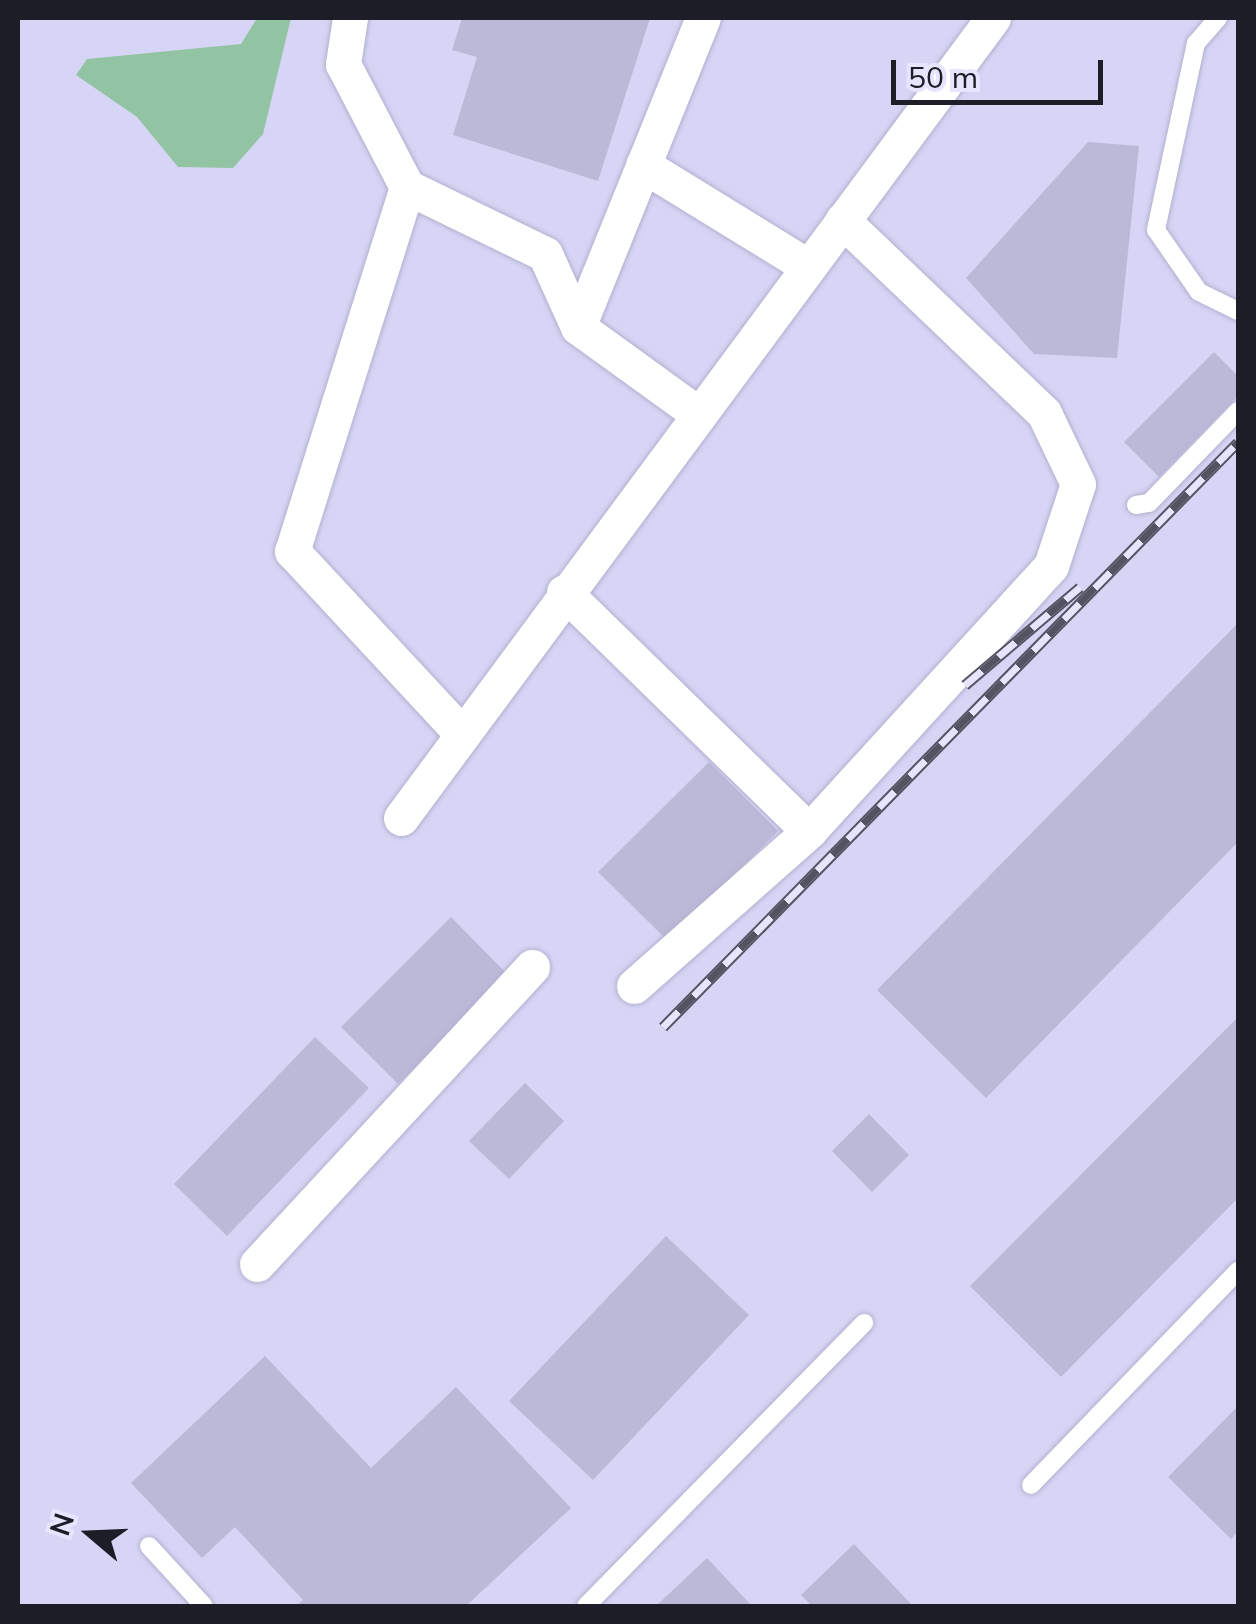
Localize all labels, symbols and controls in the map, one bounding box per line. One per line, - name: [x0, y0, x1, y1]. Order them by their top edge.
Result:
- scale bar: [896, 40, 1108, 102]
- text: 50 m: [908, 58, 978, 96]
- north arrow: [40, 1484, 140, 1584]
- text: N: [41, 1508, 81, 1540]

